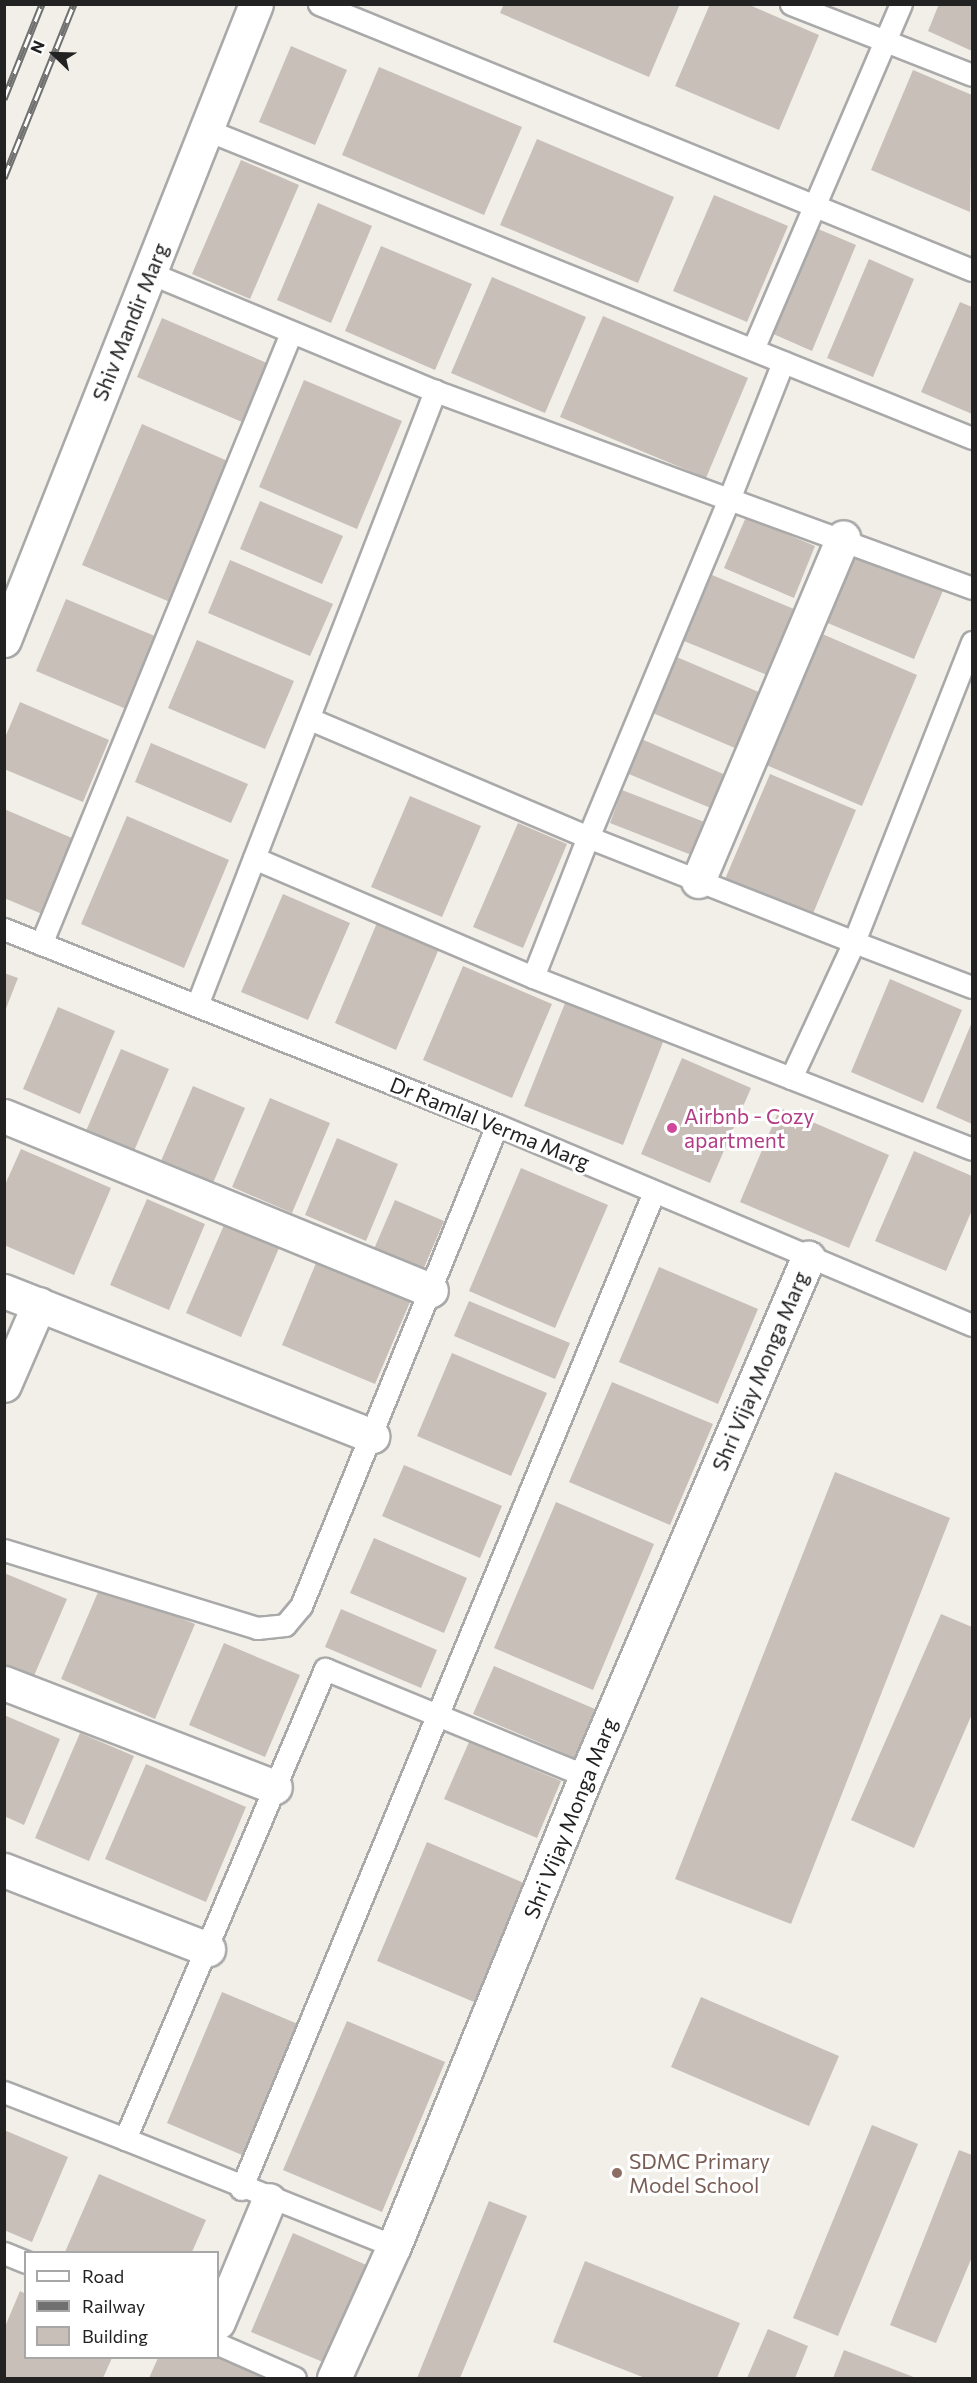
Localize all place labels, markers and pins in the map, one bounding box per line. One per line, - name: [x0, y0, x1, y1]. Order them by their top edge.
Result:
- place label: Airbnb - Cozy apartment: [684, 1103, 814, 1153]
- marker: Airbnb - Cozy apartment: [665, 1121, 679, 1135]
- place label: SDMC Primary Model School: [629, 2148, 770, 2198]
- marker: SDMC Primary Model School: [610, 2166, 624, 2180]

